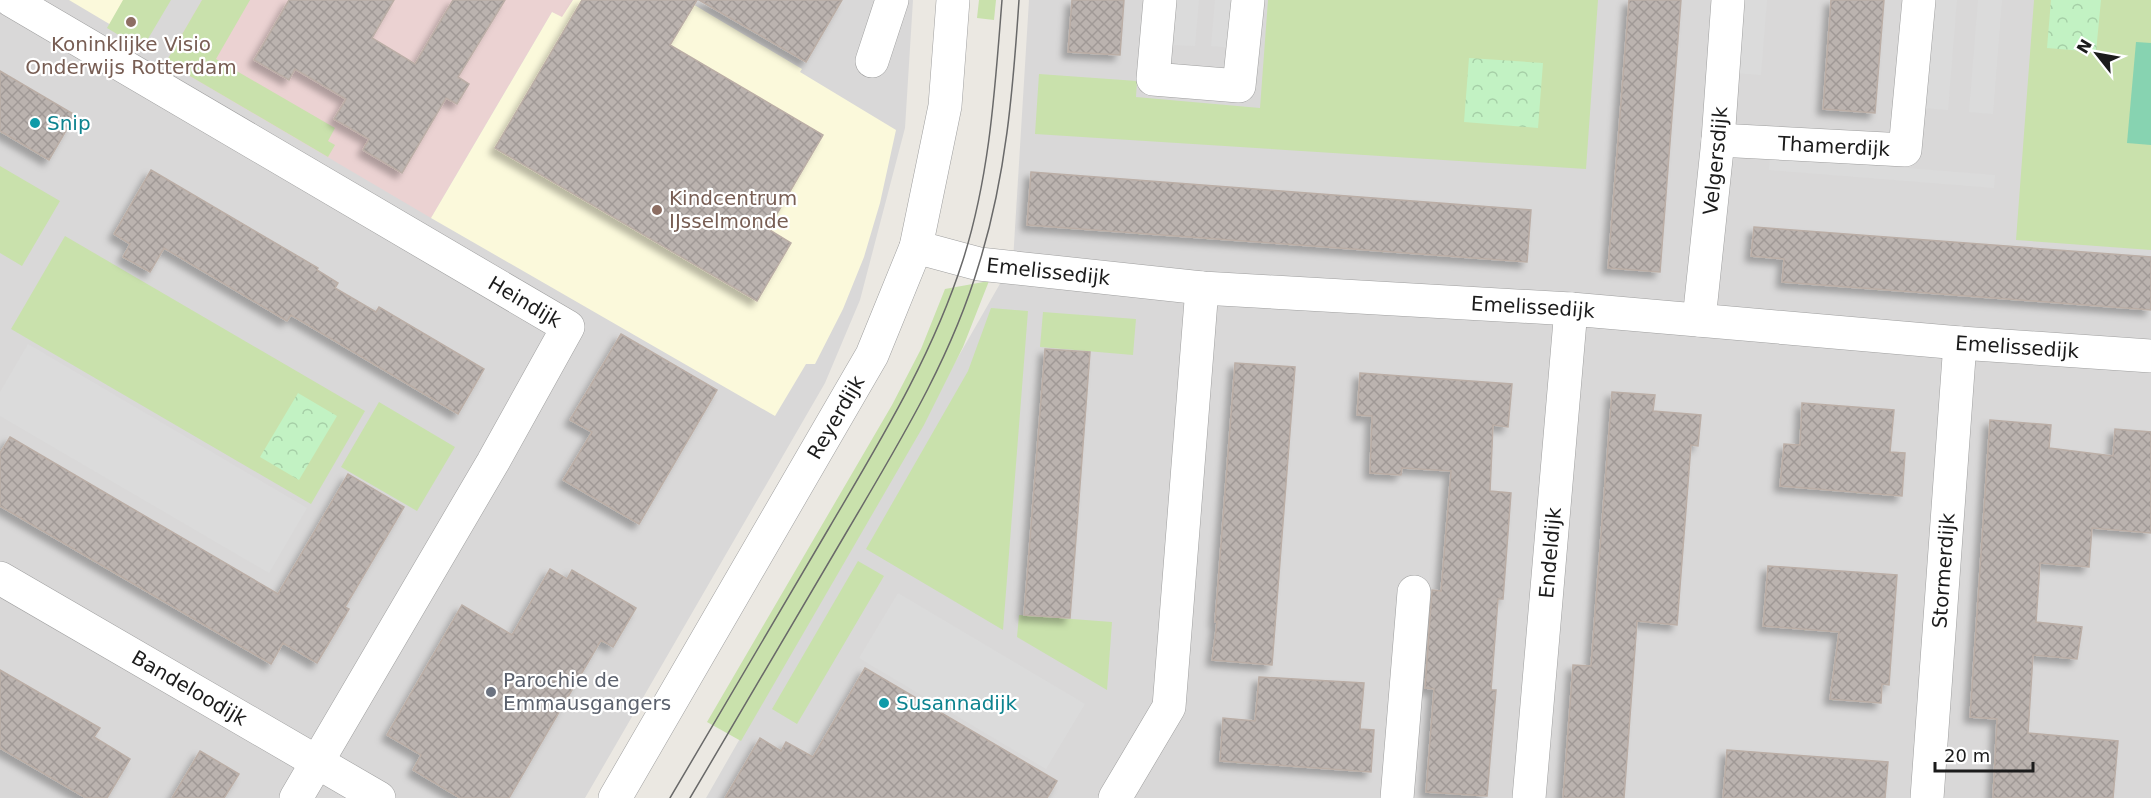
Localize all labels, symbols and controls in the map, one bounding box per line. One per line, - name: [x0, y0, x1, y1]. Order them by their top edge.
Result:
- marker: Koninklijke Visio Onderwijs Rotterdam: [124, 15, 138, 29]
- north arrow: [2067, 24, 2127, 84]
- place label: Koninklijke Visio Onderwijs Rotterdam: [25, 32, 237, 79]
- text: N: [2073, 36, 2096, 57]
- street label: Velgersdijk: [1698, 105, 1732, 216]
- place label: Snip: [47, 111, 91, 135]
- marker: Snip: [28, 116, 42, 130]
- street label: Thamerdijk: [1776, 131, 1891, 161]
- place label: Kindcentrum IJsselmonde: [669, 186, 797, 233]
- marker: Kindcentrum IJsselmonde: [650, 203, 664, 217]
- street label: Emelissedijk: [985, 253, 1112, 290]
- street label: Heindijk: [484, 271, 566, 333]
- street label: Emelissedijk: [1470, 291, 1596, 323]
- street label: Emelissedijk: [1955, 331, 2080, 363]
- street label: Reyerdijk: [802, 371, 870, 464]
- street label: Endeldijk: [1534, 506, 1566, 599]
- street label: Stormerdijk: [1927, 512, 1960, 629]
- street label: Bandeloodijk: [128, 645, 252, 731]
- place label: Parochie de Emmausgangers: [503, 668, 671, 715]
- marker: Parochie de Emmausgangers: [484, 685, 498, 699]
- place label: Susannadijk: [896, 691, 1017, 715]
- marker: Susannadijk: [877, 696, 891, 710]
- scale bar: [1935, 735, 2032, 773]
- text: 20 m: [1944, 745, 1990, 766]

